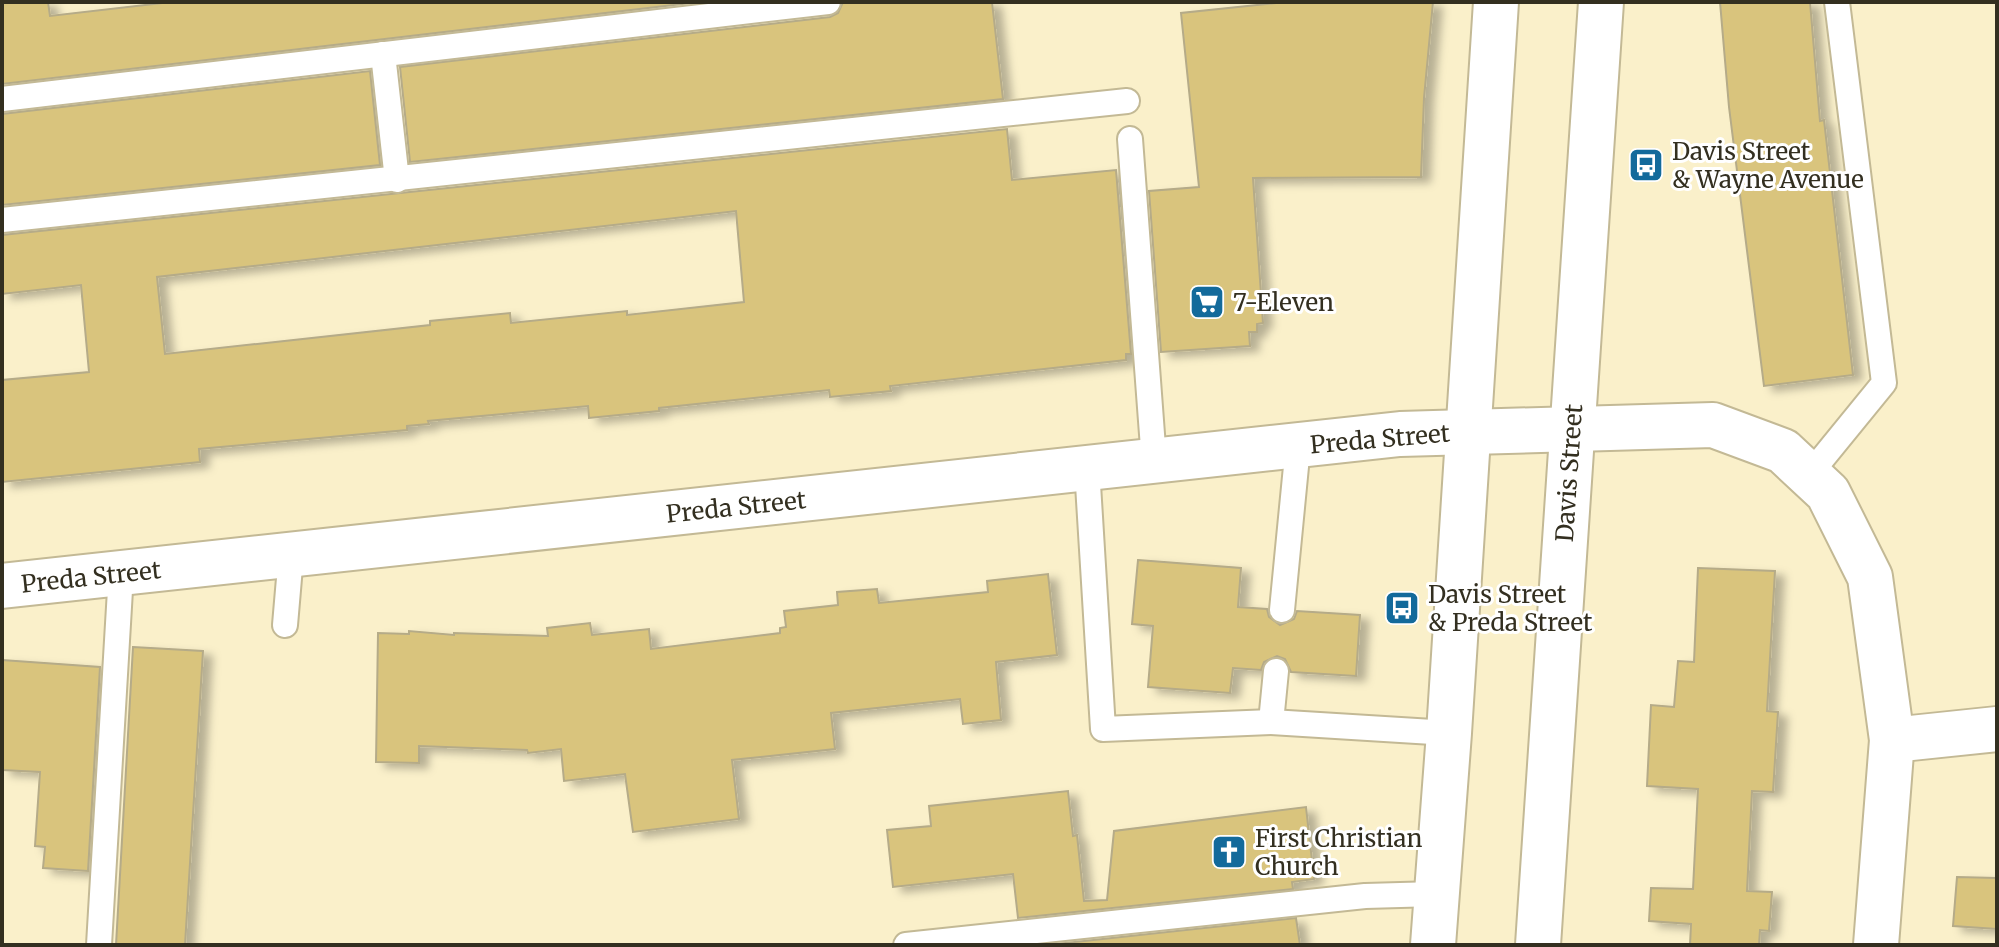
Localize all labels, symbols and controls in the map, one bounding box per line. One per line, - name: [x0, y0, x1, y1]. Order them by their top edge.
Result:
- place label: Davis Street & Wayne Avenue: [1672, 136, 1864, 195]
- bus stop icon: Davis Street & Wayne Avenue: [1627, 146, 1665, 184]
- supermarket icon: 7-Eleven: [1188, 283, 1226, 321]
- place label: 7-Eleven: [1233, 287, 1334, 318]
- street label: Davis Street: [1549, 402, 1589, 543]
- street label: Preda Street: [1309, 417, 1452, 461]
- street label: Preda Street: [665, 484, 808, 530]
- street label: Preda Street: [20, 554, 163, 600]
- place label: Davis Street & Preda Street: [1428, 579, 1593, 638]
- bus stop icon: Davis Street & Preda Street: [1383, 589, 1421, 627]
- place label: First Christian Church: [1255, 823, 1422, 882]
- church icon: First Christian Church: [1210, 833, 1248, 871]

